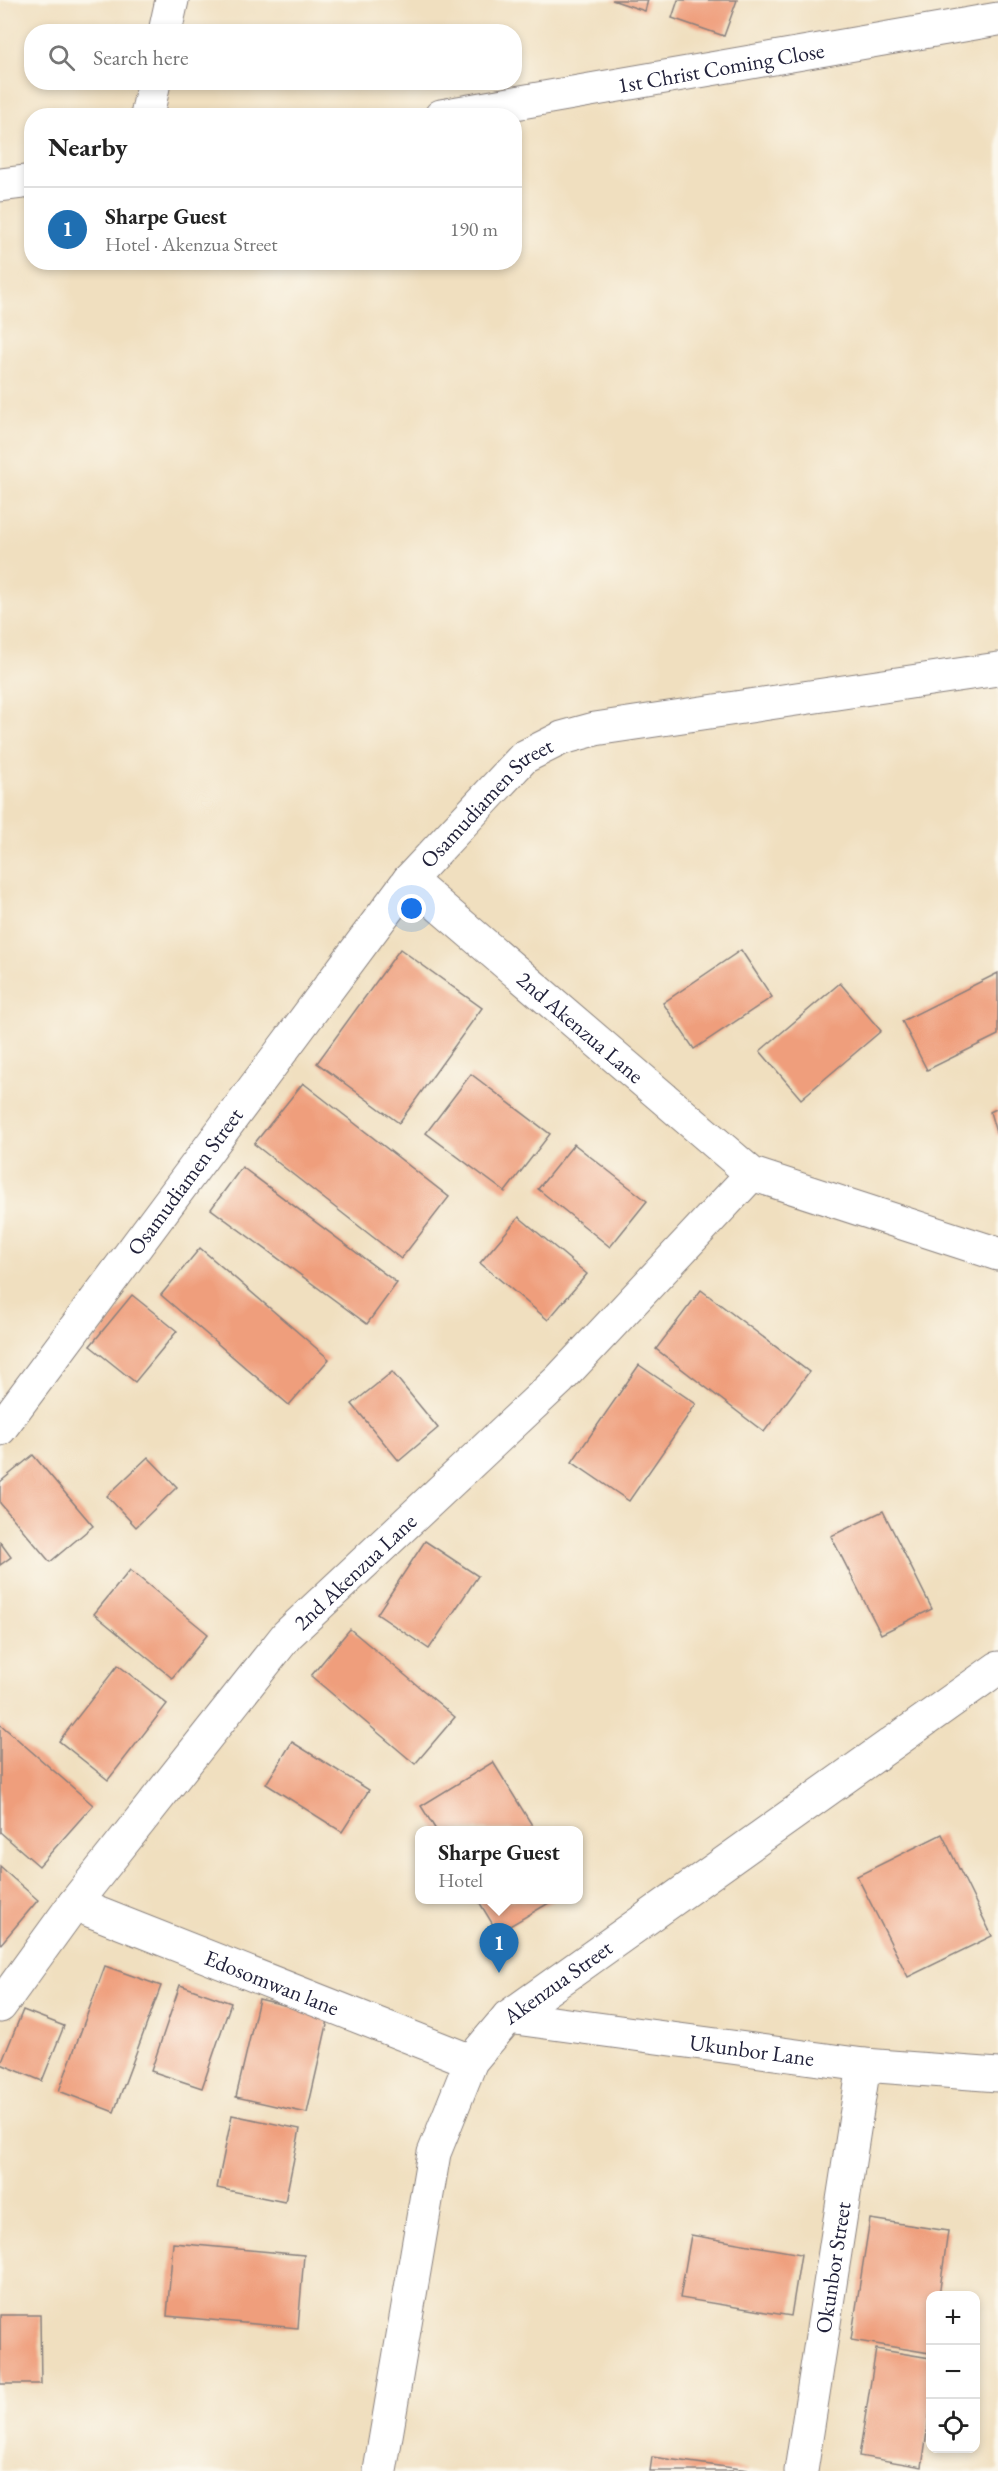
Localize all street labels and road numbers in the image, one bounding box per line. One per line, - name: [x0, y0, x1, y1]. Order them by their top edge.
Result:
- street label: 1st Christ Coming Close: [615, 35, 827, 100]
- street label: Osamudiamen Street: [413, 730, 558, 874]
- street label: 2nd Akenzua Lane: [511, 965, 650, 1090]
- street label: Osamudiamen Street: [120, 1102, 249, 1261]
- street label: 2nd Akenzua Lane: [287, 1506, 423, 1636]
- street label: Akenzua Street: [496, 1933, 618, 2031]
- street label: Edosomwan lane: [201, 1943, 344, 2022]
- street label: Ukunbor Lane: [688, 2027, 816, 2073]
- street label: Okunbor Street: [808, 2200, 857, 2335]

